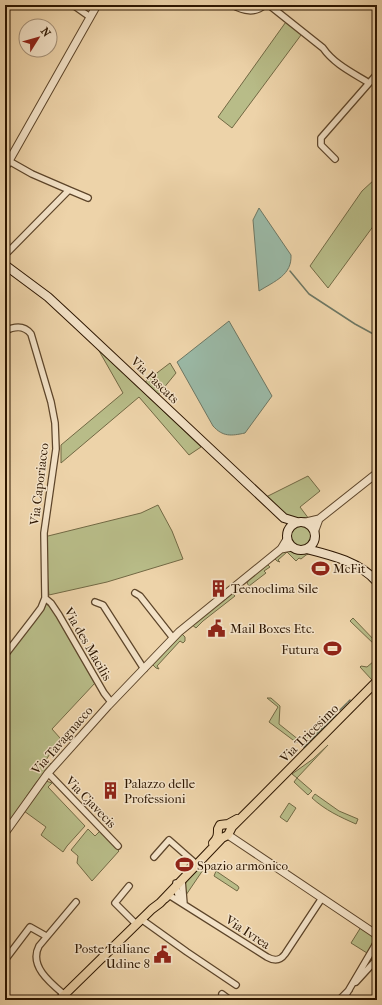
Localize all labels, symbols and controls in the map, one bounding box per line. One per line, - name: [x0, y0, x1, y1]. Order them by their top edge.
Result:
- north arrow: [18, 18, 58, 58]
- text: N: [38, 25, 54, 40]
- street label: Via Pascats: [127, 353, 182, 407]
- street label: Via Caporiacco: [26, 442, 52, 527]
- sports icon: McFit: [310, 558, 330, 578]
- place label: McFit: [333, 561, 366, 576]
- building icon: Tecnoclima Sile: [208, 578, 228, 598]
- place label: Tecnoclima Sile: [231, 581, 319, 596]
- street label: Via des Macilis: [61, 604, 115, 683]
- public building icon: Mail Boxes Etc.: [207, 618, 227, 638]
- place label: Mail Boxes Etc.: [230, 621, 314, 636]
- sports icon: Futura: [322, 639, 342, 659]
- place label: Futura: [281, 642, 320, 657]
- street label: Via Tricesimo: [276, 700, 342, 766]
- street label: Via Tavagnacco: [28, 703, 96, 778]
- street label: Via Cjavecis: [62, 772, 119, 831]
- place label: Palazzo delle Professioni: [124, 776, 196, 806]
- building icon: Palazzo delle Professioni: [101, 780, 121, 800]
- sports icon: Spazio armonico: [174, 855, 194, 875]
- place label: Spazio armonico: [197, 858, 288, 873]
- street label: Via Ivrea: [222, 911, 274, 953]
- place label: Poste Italiane Udine 8: [74, 941, 151, 971]
- public building icon: Poste Italiane Udine 8: [153, 945, 173, 965]

